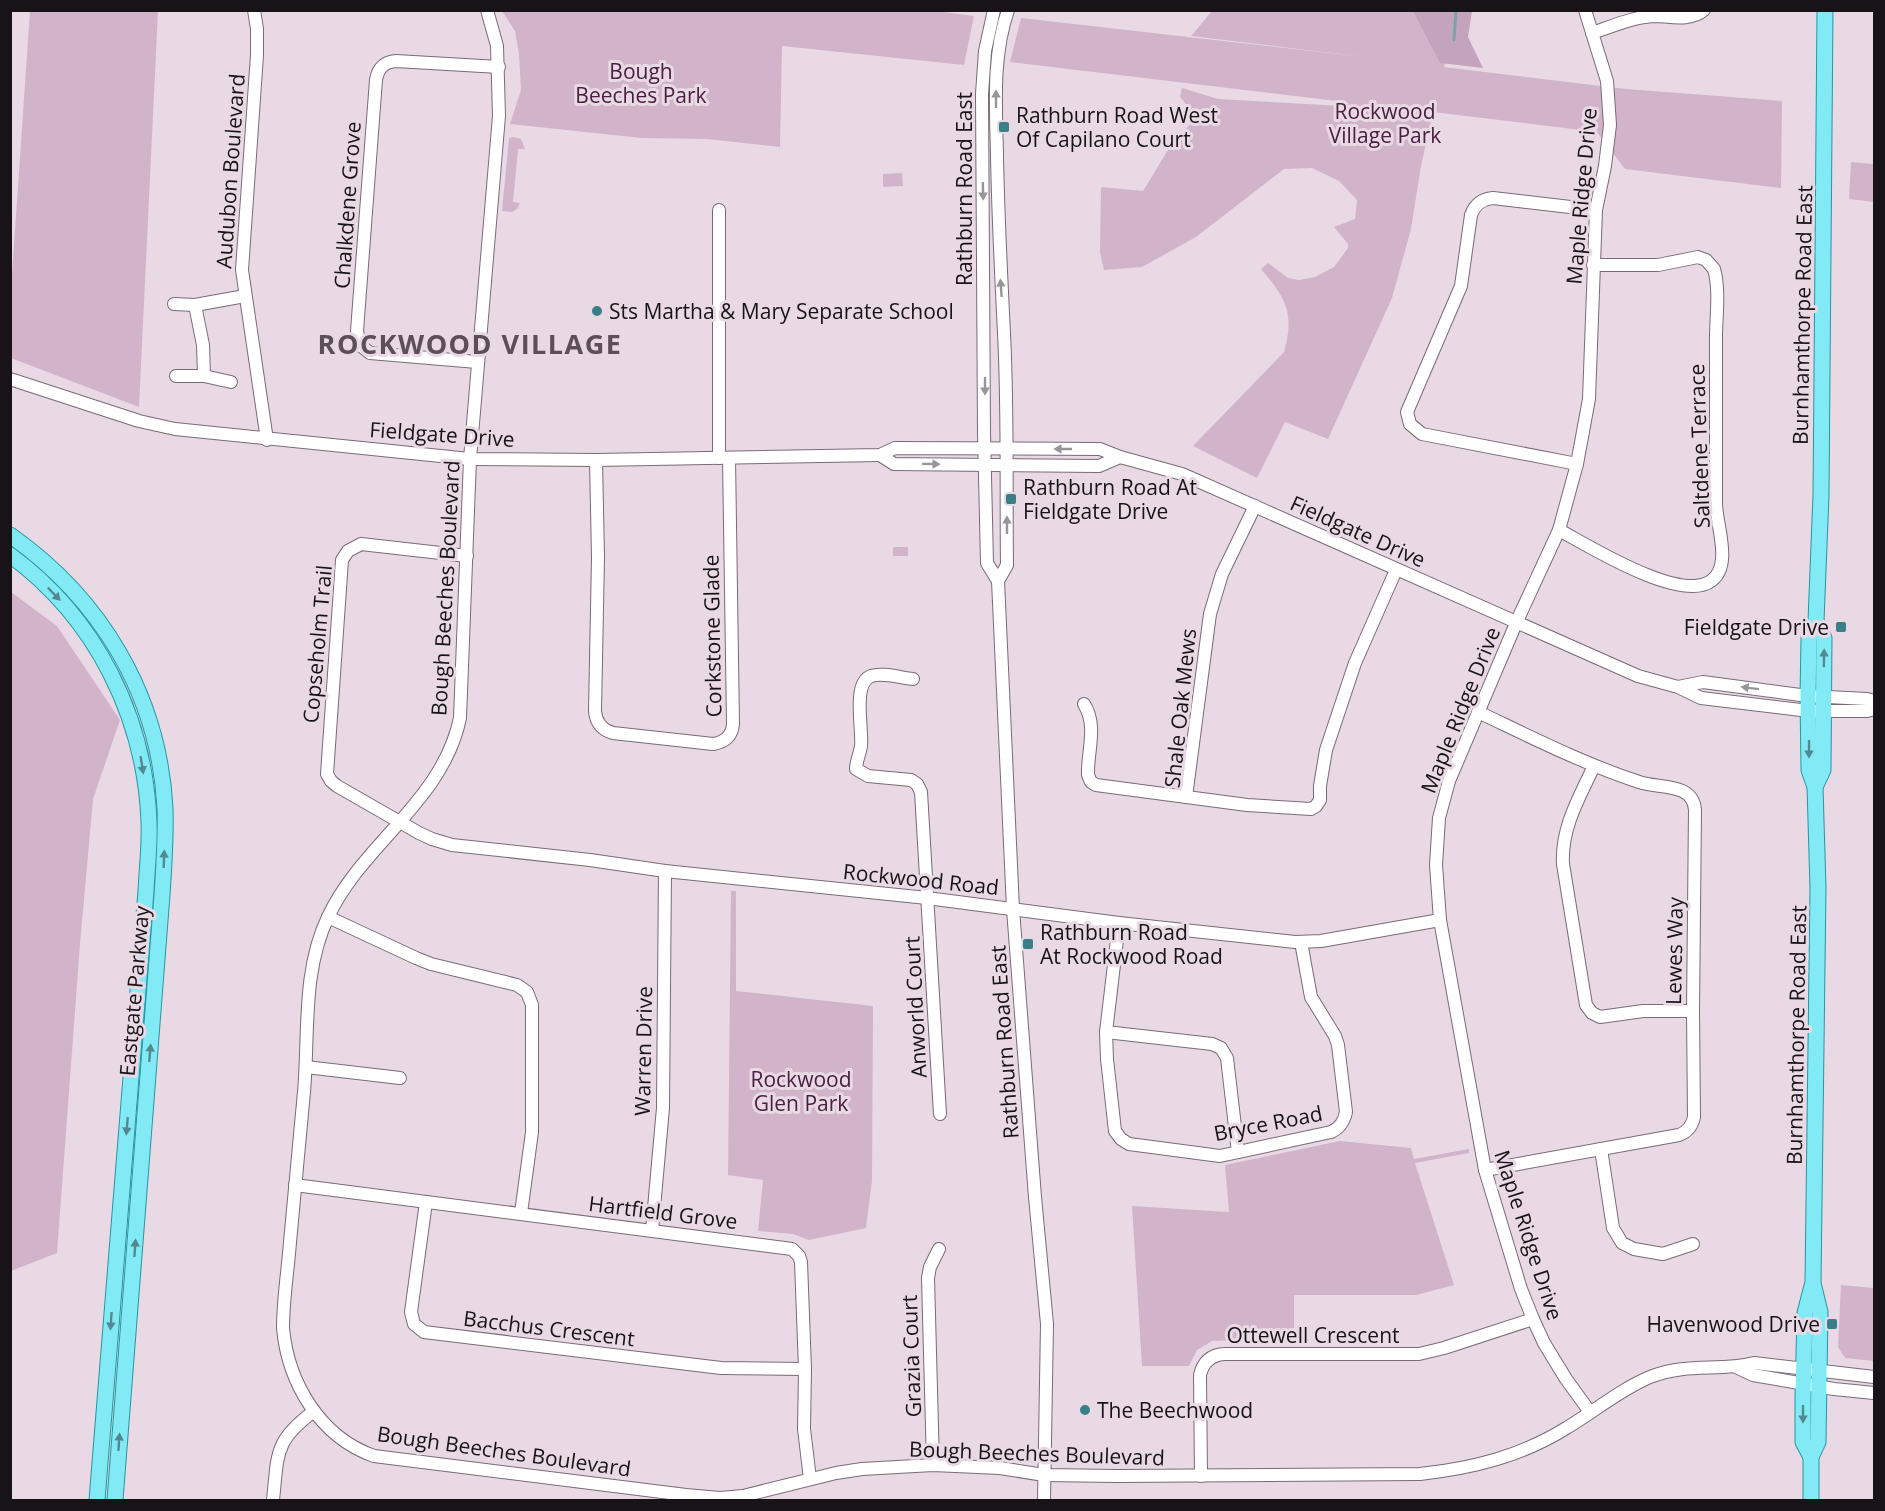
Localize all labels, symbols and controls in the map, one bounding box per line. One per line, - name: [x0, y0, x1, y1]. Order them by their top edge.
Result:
- park label: Bough Beeches Park: [575, 57, 707, 109]
- street label: Audubon Boulevard: [209, 73, 251, 269]
- one-way arrow: [991, 90, 1001, 109]
- street label: Rathburn Road East: [950, 92, 978, 286]
- park label: Rockwood Village Park: [1329, 97, 1441, 149]
- place label: Rathburn Road West Of Capilano Court: [1016, 101, 1218, 153]
- street label: Maple Ridge Drive: [1559, 107, 1603, 285]
- street label: Chalkdene Grove: [327, 120, 367, 290]
- marker: Rathburn Road West Of Capilano Court: [997, 120, 1011, 134]
- one-way arrow: [978, 181, 988, 200]
- street label: Burnhamthorpe Road East: [1786, 185, 1818, 445]
- one-way arrow: [996, 278, 1005, 297]
- place label: Sts Martha & Mary Separate School: [609, 297, 954, 325]
- marker: Sts Martha & Mary Separate School: [590, 304, 604, 318]
- district label: ROCKWOOD VILLAGE: [318, 325, 622, 362]
- street label: Saltdene Terrace: [1682, 363, 1716, 529]
- one-way arrow: [980, 376, 990, 395]
- street label: Fieldgate Drive: [369, 415, 515, 453]
- one-way arrow: [1053, 444, 1072, 454]
- street label: Bough Beeches Boulevard: [424, 459, 466, 717]
- one-way arrow: [922, 459, 941, 469]
- place label: Rathburn Road At Fieldgate Drive: [1023, 473, 1197, 525]
- street label: Fieldgate Drive: [1286, 489, 1430, 573]
- marker: Rathburn Road At Fieldgate Drive: [1004, 492, 1018, 506]
- one-way arrow: [1002, 515, 1012, 534]
- street label: Corkstone Glade: [697, 554, 727, 718]
- street label: Copseholm Trail: [296, 564, 338, 724]
- one-way arrow: [47, 587, 61, 602]
- place label: Fieldgate Drive: [1684, 613, 1829, 641]
- marker: Fieldgate Drive: [1834, 620, 1848, 634]
- street label: Maple Ridge Drive: [1414, 623, 1506, 797]
- street label: Shale Oak Mews: [1158, 627, 1202, 789]
- one-way arrow: [1819, 648, 1829, 667]
- one-way arrow: [1741, 684, 1760, 693]
- one-way arrow: [1804, 740, 1814, 759]
- one-way arrow: [138, 755, 147, 774]
- one-way arrow: [160, 849, 169, 868]
- street label: Rockwood Road: [842, 857, 1000, 901]
- street label: Lewes Way: [1659, 896, 1689, 1005]
- street label: Eastgate Parkway: [113, 904, 155, 1077]
- street label: Burnhamthorpe Road East: [1780, 905, 1812, 1165]
- place label: Rathburn Road At Rockwood Road: [1040, 918, 1223, 970]
- street label: Anworld Court: [897, 935, 933, 1079]
- marker: Rathburn Road At Rockwood Road: [1021, 937, 1035, 951]
- street label: Rathburn Road East: [983, 944, 1025, 1140]
- street label: Warren Drive: [628, 986, 658, 1116]
- one-way arrow: [145, 1044, 155, 1063]
- park label: Rockwood Glen Park: [750, 1065, 852, 1117]
- street label: Bryce Road: [1211, 1099, 1325, 1147]
- one-way arrow: [122, 1117, 131, 1136]
- street label: Maple Ridge Drive: [1488, 1146, 1570, 1324]
- street label: Hartfield Grove: [587, 1189, 739, 1235]
- one-way arrow: [130, 1238, 139, 1257]
- street label: Grazia Court: [895, 1294, 927, 1418]
- street label: Bacchus Crescent: [462, 1304, 636, 1352]
- place label: Havenwood Drive: [1646, 1310, 1820, 1338]
- one-way arrow: [106, 1311, 116, 1330]
- marker: Havenwood Drive: [1825, 1317, 1839, 1331]
- street label: Ottewell Crescent: [1226, 1321, 1400, 1349]
- place label: The Beechwood: [1097, 1396, 1253, 1424]
- marker: The Beechwood: [1078, 1403, 1092, 1417]
- one-way arrow: [1798, 1404, 1808, 1423]
- street label: Bough Beeches Boulevard: [375, 1419, 633, 1483]
- one-way arrow: [114, 1433, 124, 1452]
- street label: Bough Beeches Boulevard: [909, 1435, 1165, 1471]

